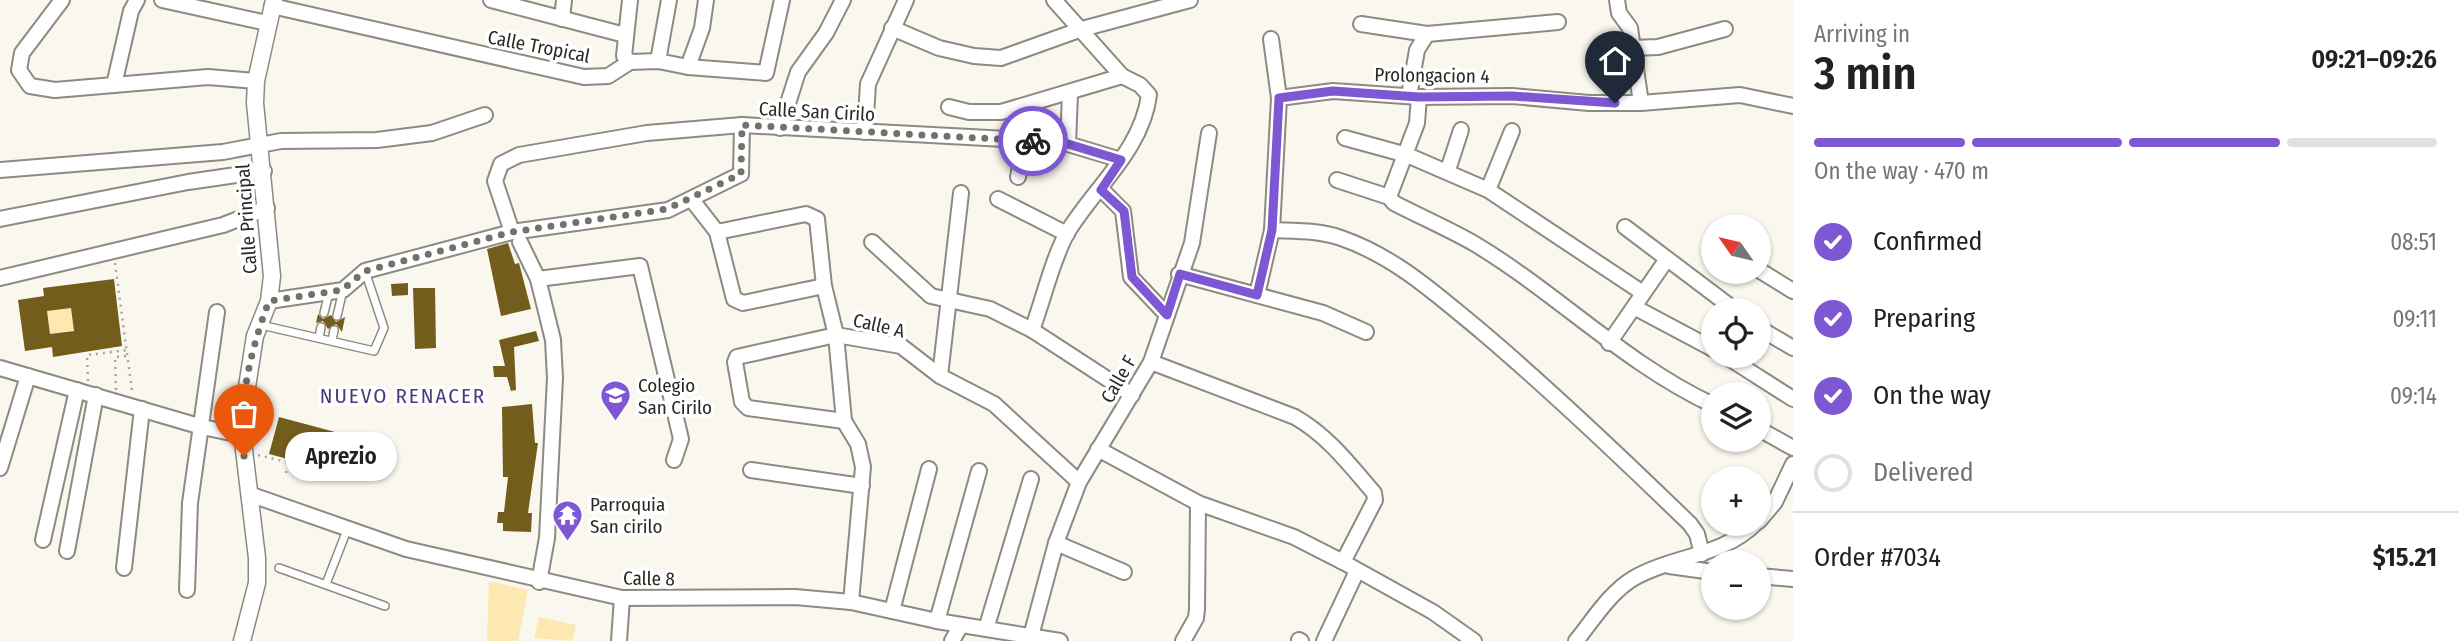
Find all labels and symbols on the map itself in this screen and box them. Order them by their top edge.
street label: Calle Tropical [486,25,592,68]
pin [1585,31,1645,103]
street label: Prolongacion 4 [1374,63,1490,88]
street label: Calle San Cirilo [758,97,876,126]
courier [998,106,1068,176]
street label: Calle Principal [231,163,262,275]
north arrow [1701,214,1771,284]
street label: Calle A [851,308,907,343]
street label: Calle F [1096,352,1141,407]
place label: Colegio San Cirilo [638,374,712,419]
school or university icon: Colegio San Cirilo [598,379,632,423]
district label: NUEVO RENACER [320,383,486,409]
pin [214,384,274,456]
callout: Aprezio [286,432,398,480]
place label: Parroquia San cirilo [590,493,665,538]
temple icon: Parroquia San cirilo [550,498,584,542]
street label: Calle 8 [623,567,675,590]

